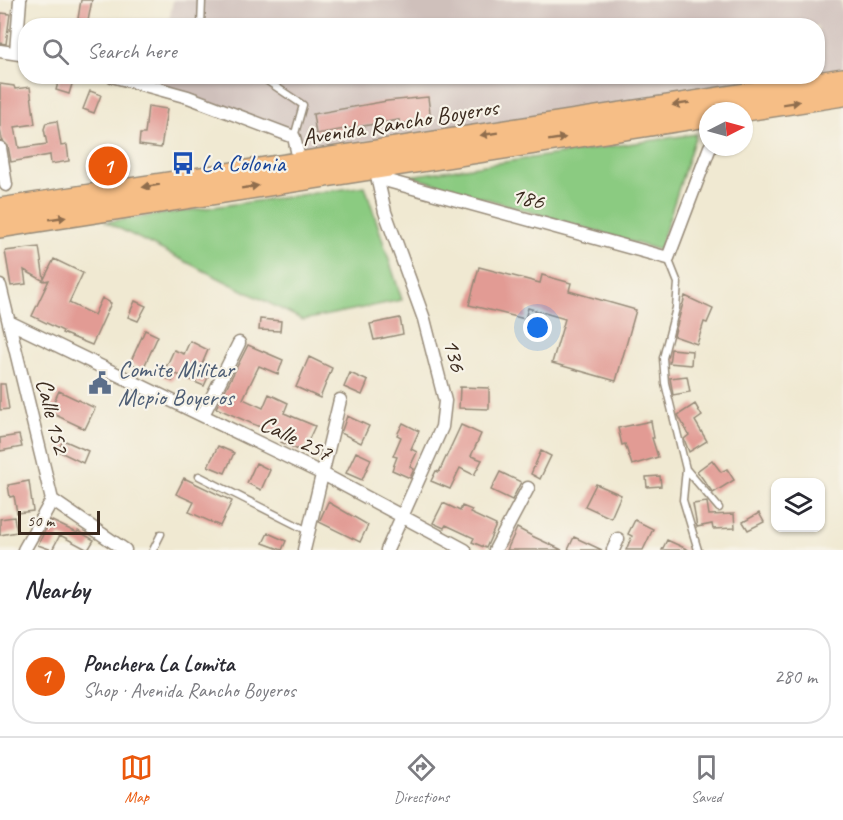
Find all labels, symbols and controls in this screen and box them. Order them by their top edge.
search box [18,18,825,84]
icon: search [39,35,72,68]
text: Search here [87,37,177,65]
street label: Avenida Rancho Boyeros [300,91,502,152]
one-way arrow [782,98,801,107]
one-way arrow [672,100,691,109]
north arrow [699,102,753,156]
one-way arrow [479,129,498,138]
one-way arrow [547,134,566,143]
pin: 1 [88,144,128,188]
place label: La Colonia [201,148,286,178]
bus stop icon: La Colonia [170,150,196,176]
street label: 186 [508,179,549,217]
one-way arrow [141,181,160,190]
one-way arrow [241,182,260,191]
one-way arrow [48,213,67,222]
your location [523,313,552,342]
street label: 136 [437,336,474,376]
place label: Comite Militar Mcpio Boyeros [118,354,237,412]
public building icon: Comite Militar Mcpio Boyeros [87,370,113,396]
street label: Calle 152 [29,376,77,459]
street label: Calle 257 [255,408,338,469]
map controls [771,478,825,532]
button: layers [771,478,825,532]
scale bar [18,508,100,536]
text: 50 m [27,511,54,531]
text: Nearby [24,573,89,606]
text: Ponchera La Lomita [83,650,234,678]
text: 1 [41,664,50,689]
text: 280 m [774,664,817,689]
text: Shop · Avenida Rancho Boyeros [83,678,295,703]
tab: Map [120,751,153,807]
tab: Directions [394,751,449,807]
tab: Saved [690,751,723,807]

